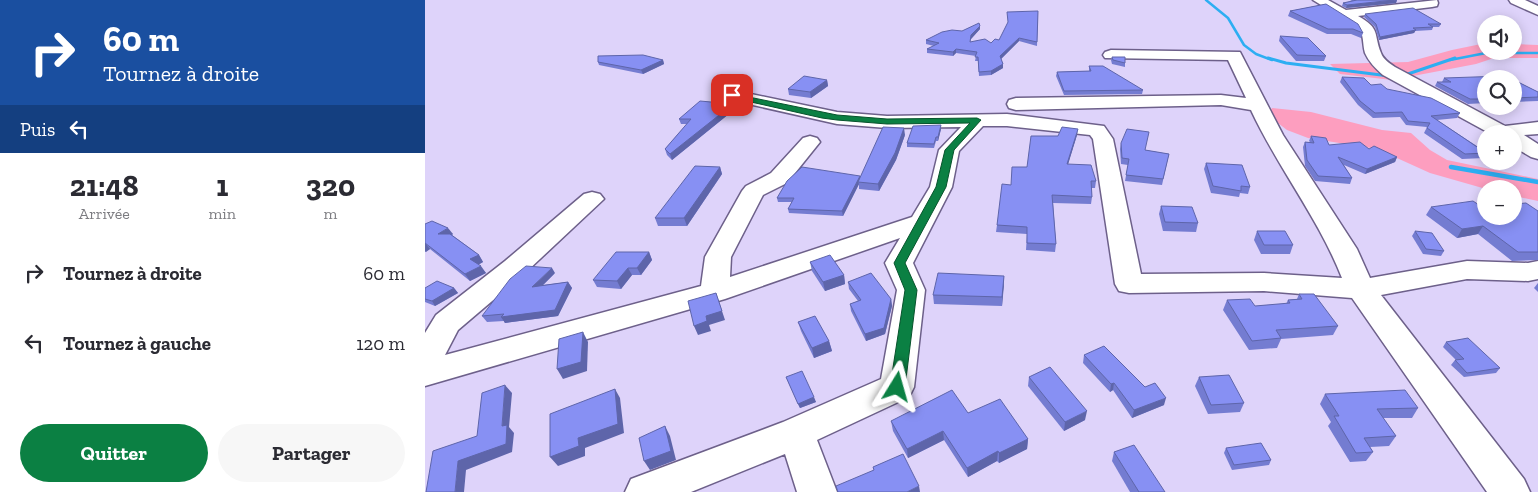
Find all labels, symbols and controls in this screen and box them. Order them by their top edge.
map controls [1477,15,1522,225]
button: sound [1477,15,1522,60]
text: 60 m [103,18,179,60]
icon: right [20,20,85,85]
text: Tournez à droite [103,60,259,87]
button: search [1477,70,1522,115]
pin [711,74,753,116]
icon: arrive [718,81,746,109]
icon: left [65,115,93,143]
text: Puis [20,118,55,141]
button: + [1477,125,1522,170]
text: 21:48 [70,168,139,204]
text: 1 [216,168,228,204]
text: 320 [306,168,355,204]
button: − [1477,180,1522,225]
text: Arrivée [79,204,130,223]
text: min [209,204,236,223]
text: m [324,204,337,223]
icon: right [20,259,48,287]
text: Tournez à droite [63,262,202,285]
text: 60 m [363,262,405,285]
icon: left [20,329,48,357]
text: Tournez à gauche [63,332,211,355]
text: 120 m [356,332,405,355]
position arrow [870,360,922,412]
button: Quitter [20,424,208,482]
button: Partager [218,424,405,482]

